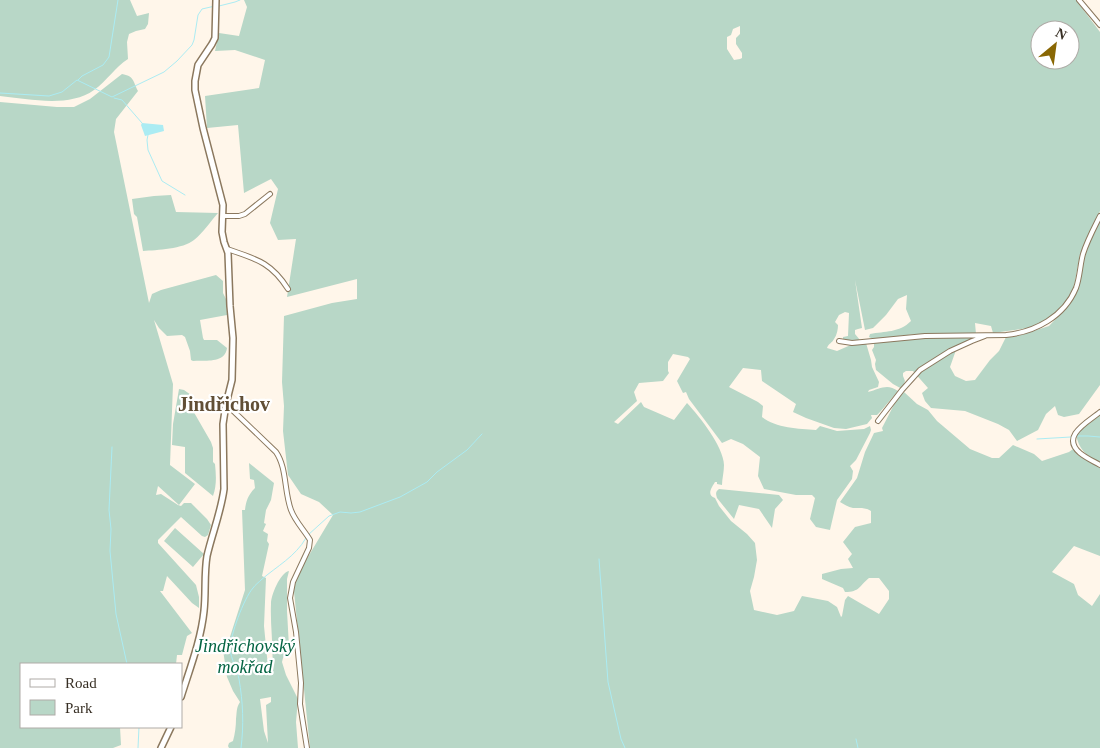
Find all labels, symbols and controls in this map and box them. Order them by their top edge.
north arrow [1030,20,1080,70]
text: N [1053,25,1069,43]
district label: Jindřichov [178,393,270,415]
park label: Jindřichovský mokřad [195,636,295,677]
legend [20,663,182,728]
text: Road [65,675,97,691]
text: Park [65,700,93,716]

